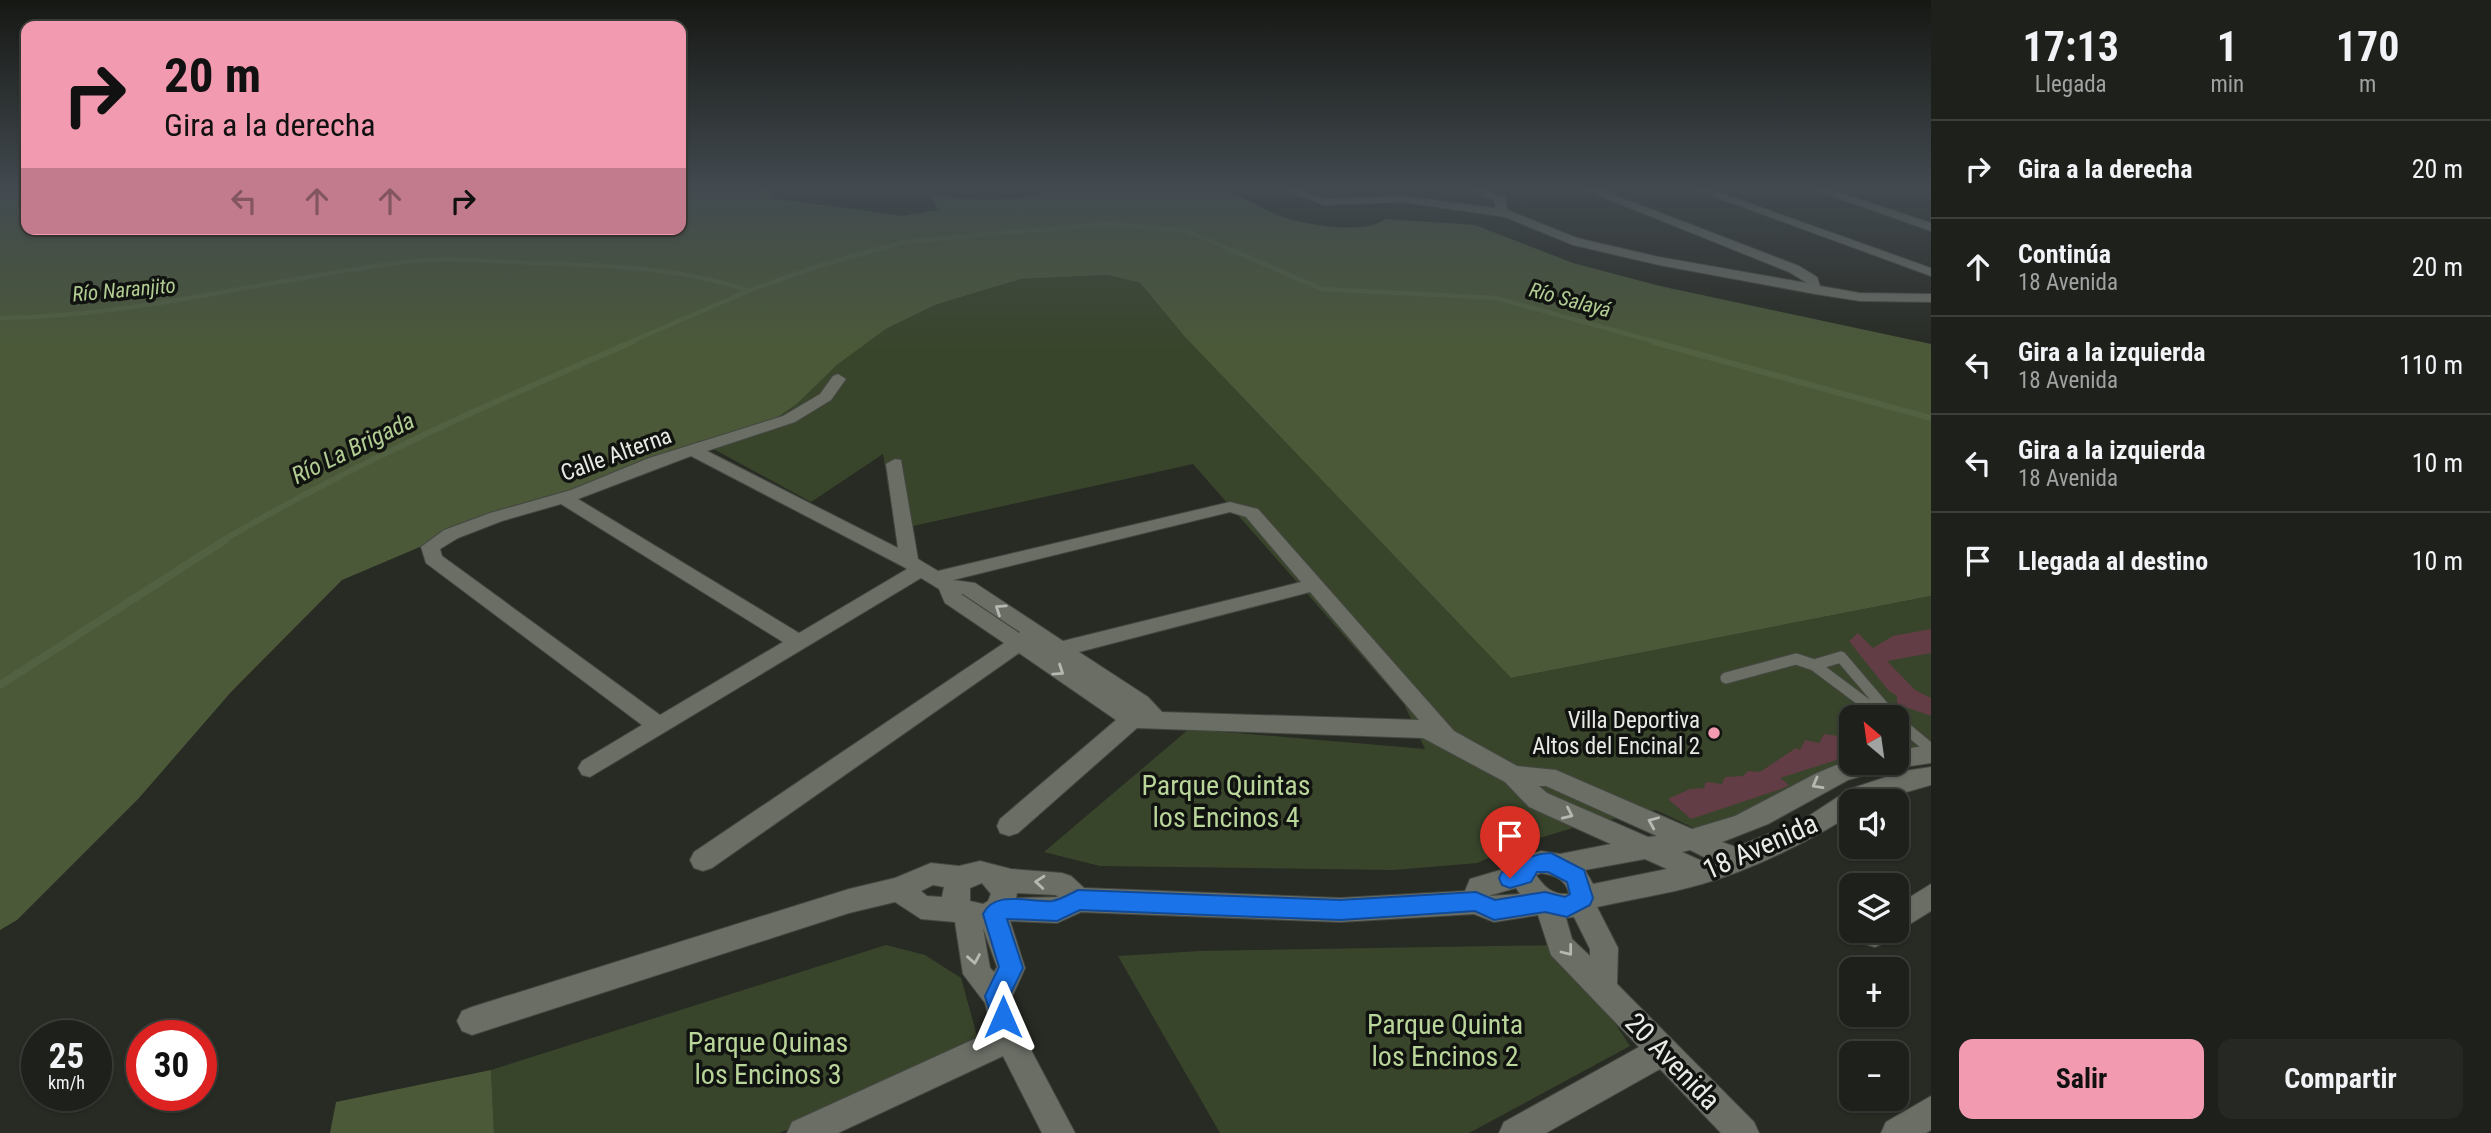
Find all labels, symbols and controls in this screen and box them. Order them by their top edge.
text: 17:13 [2023,22,2119,71]
text: 1 [2217,22,2238,71]
text: 170 [2336,22,2399,71]
text: 20 m [164,47,261,104]
icon: right [49,49,140,140]
text: Llegada [2035,71,2107,98]
text: min [2210,71,2244,98]
text: m [2359,71,2376,98]
text: Gira a la derecha [164,106,376,144]
icon: right [1959,150,1997,188]
text: Gira a la derecha [2018,154,2192,184]
text: 20 m [2412,154,2463,184]
icon: left [225,182,263,220]
icon: ahead [298,182,336,220]
icon: ahead [371,182,409,220]
icon: right [444,182,482,220]
text: Continúa [2018,239,2111,269]
icon: ahead [1959,248,1997,286]
text: 20 m [2412,252,2463,282]
text: 18 Avenida [2018,269,2118,296]
water label: Río Naranjito [71,274,177,306]
water label: Río Salayá [1527,278,1614,322]
text: Gira a la izquierda [2018,337,2206,367]
icon: left [1959,346,1997,384]
text: 110 m [2399,350,2463,380]
text: 18 Avenida [2018,367,2118,394]
water label: Río La Brigada [287,406,419,490]
street label: Calle Alterna [557,422,675,487]
text: Gira a la izquierda [2018,435,2206,465]
icon: left [1959,444,1997,482]
text: 10 m [2412,448,2463,478]
text: 18 Avenida [2018,465,2118,492]
icon: arrive [1959,542,1997,580]
text: Llegada al destino [2018,546,2208,576]
text: 10 m [2412,546,2463,576]
one-way arrow [994,604,1007,617]
one-way arrow [1051,663,1064,675]
north arrow [1839,705,1909,775]
map controls [1839,705,1909,1111]
place label: Villa Deportiva Altos del Encinal 2 [1532,707,1700,760]
marker: Villa Deportiva Altos del Encinal 2 [1706,725,1722,741]
park label: Parque Quintas los Encinos 4 [1142,769,1310,834]
one-way arrow [1812,776,1825,790]
button: sound [1839,789,1909,859]
pin [1480,806,1540,878]
one-way arrow [1561,806,1573,820]
street label: 18 Avenida [1698,807,1823,886]
one-way arrow [1648,816,1661,830]
icon: arrive [1491,817,1529,855]
button: layers [1839,873,1909,943]
one-way arrow [1034,874,1046,889]
one-way arrow [1559,943,1572,956]
one-way arrow [966,953,981,965]
button: + [1839,957,1909,1027]
position arrow [966,980,1040,1054]
street label: 20 Avenida [1618,1006,1727,1117]
park label: Parque Quinta los Encinos 2 [1367,1008,1523,1073]
speed limit sign: 30 [126,1020,217,1111]
park label: Parque Quinas los Encinos 3 [688,1026,848,1091]
text: 25 [49,1036,84,1077]
button: Salir [1959,1039,2204,1119]
button: Compartir [2218,1039,2463,1119]
button: − [1839,1041,1909,1111]
text: km/h [48,1072,85,1093]

